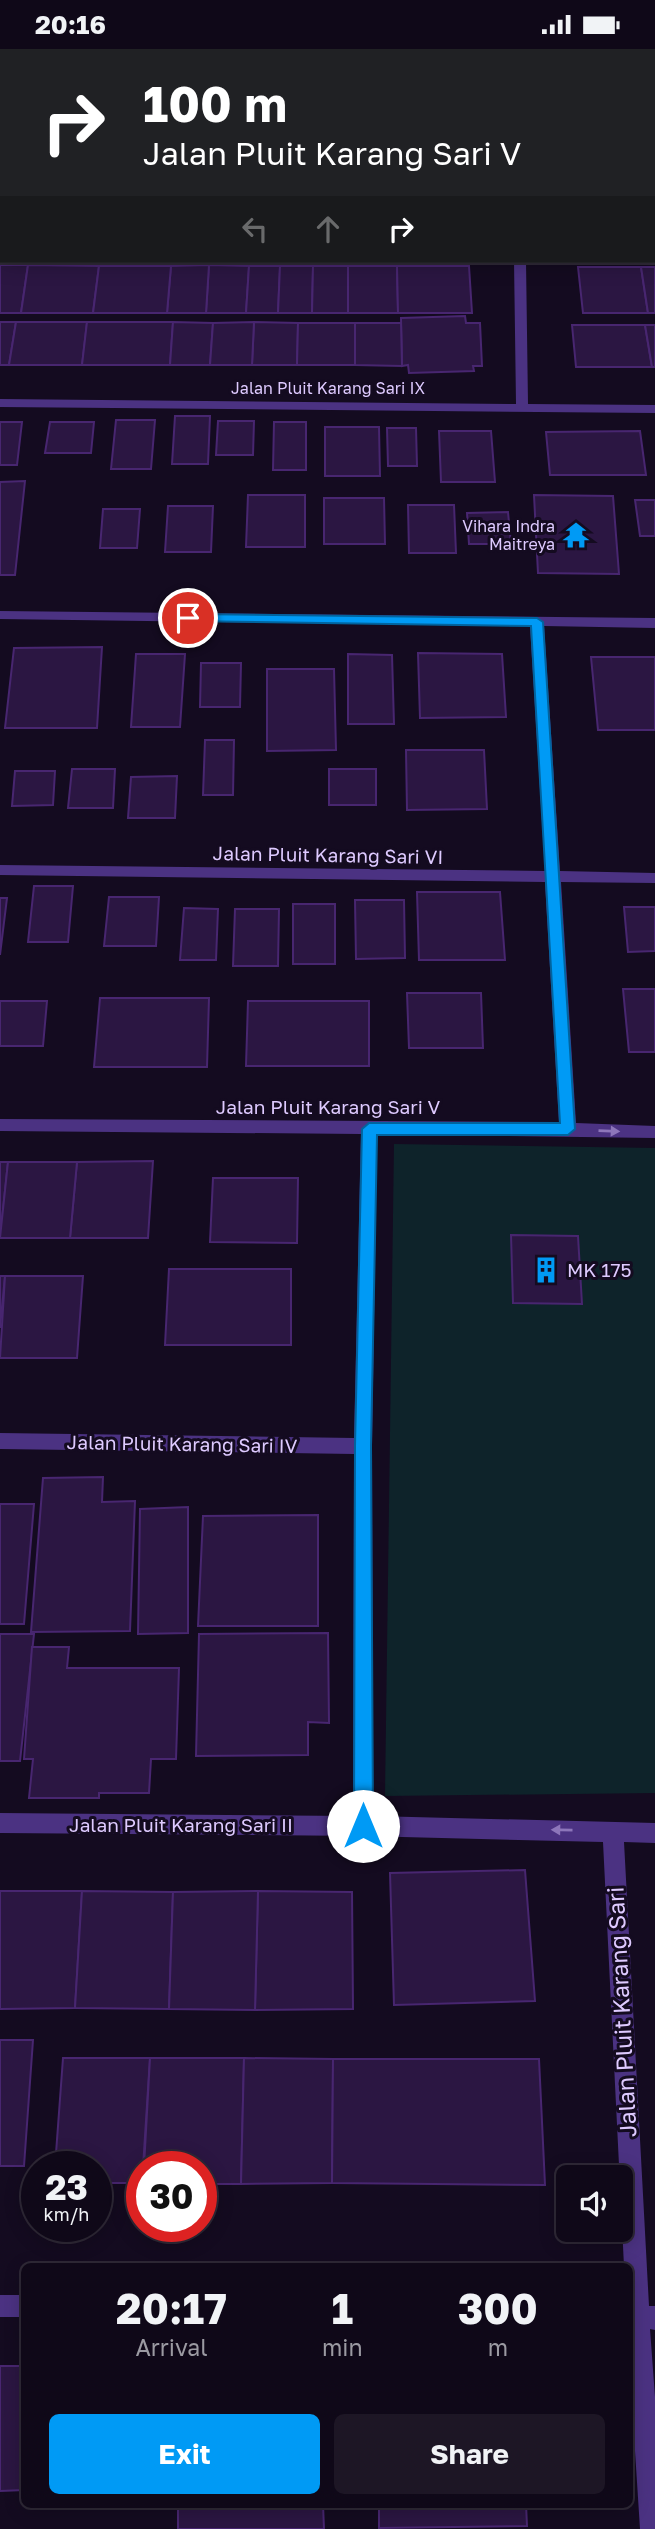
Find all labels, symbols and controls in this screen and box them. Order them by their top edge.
text: 20:16 [35,9,106,40]
text: 100 m [143,74,287,133]
icon: right [28,77,119,168]
text: Jalan Pluit Karang Sari V [143,134,521,172]
icon: left [236,210,274,248]
icon: ahead [309,210,347,248]
icon: right [382,210,420,248]
street label: Jalan Pluit Karang Sari IX [231,378,425,398]
place label: Vihara Indra Maitreya [462,516,555,554]
temple icon: Vihara Indra Maitreya [561,520,591,550]
pin [158,588,218,648]
icon: arrive [169,599,207,637]
street label: Jalan Pluit Karang Sari VI [213,841,443,868]
street label: Jalan Pluit Karang Sari V [216,1095,441,1118]
one-way arrow [598,1125,620,1136]
building icon: MK 175 [531,1255,561,1285]
place label: MK 175 [567,1258,632,1281]
street label: Jalan Pluit Karang Sari IV [67,1430,298,1457]
position arrow [326,1789,400,1863]
street label: Jalan Pluit Karang Sari II [69,1813,293,1836]
one-way arrow [551,1824,573,1836]
street label: Jalan Pluit Karang Sari [600,1886,642,2138]
speed limit sign: 30 [126,2151,217,2242]
map controls [556,2165,633,2242]
button: sound [556,2165,633,2242]
text: 23 [45,2166,88,2208]
text: km/h [44,2203,89,2225]
text: 20:17 [116,2283,227,2333]
text: 1 [332,2283,353,2333]
text: 300 [458,2283,538,2333]
text: Arrival [135,2333,208,2361]
text: min [322,2333,363,2361]
text: m [488,2333,508,2361]
button: Exit [49,2414,320,2494]
button: Share [334,2414,605,2494]

